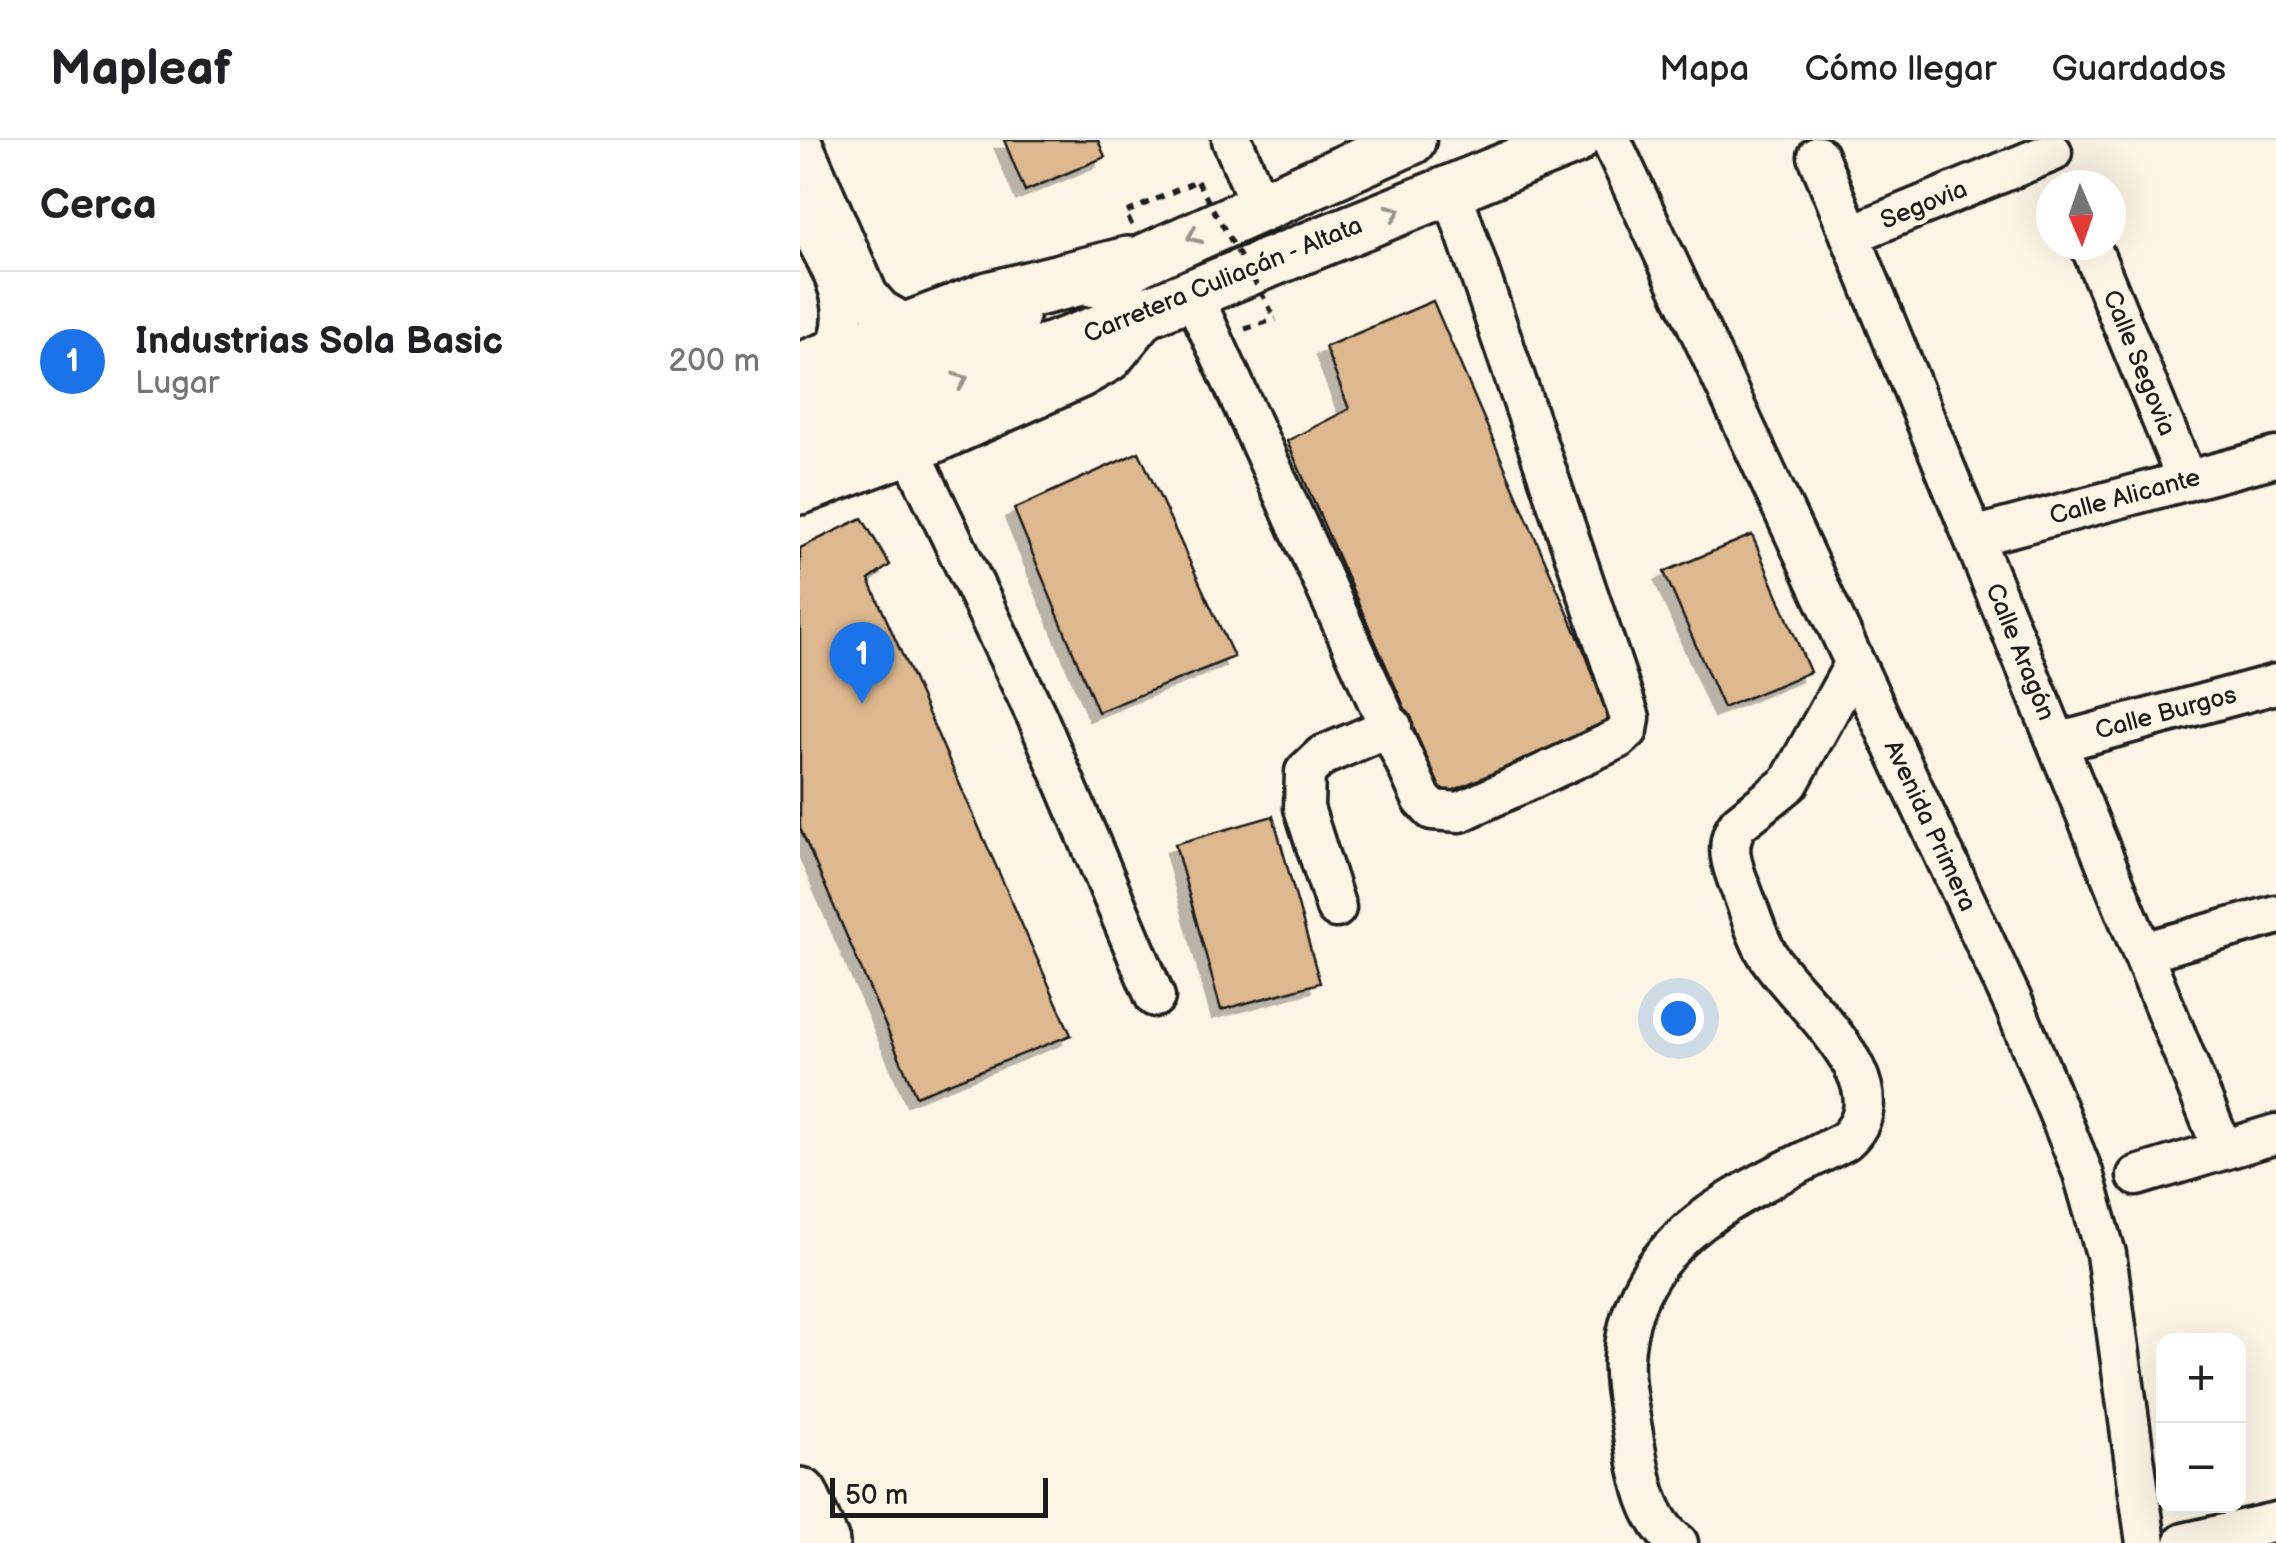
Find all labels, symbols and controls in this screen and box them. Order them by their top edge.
text: Mapleaf [50,41,232,98]
text: Mapa [1659,48,1749,91]
text: Cómo llegar [1804,48,1996,91]
text: Guardados [2051,48,2226,91]
north arrow [2036,170,2126,260]
street label: Segovia [1876,174,1972,236]
text: Cerca [40,180,157,231]
one-way arrow [1385,203,1402,223]
street label: Carretera Culiacán - Altata [1079,210,1367,350]
one-way arrow [1186,224,1204,244]
street label: Calle Segovia [2096,286,2182,440]
text: Industrias Sola Basic [135,319,503,364]
text: 1 [66,342,79,381]
text: 200 m [668,342,760,381]
text: Lugar [135,364,219,403]
one-way arrow [951,372,969,392]
street label: Calle Alicante [2046,462,2204,532]
street label: Calle Aragón [1978,579,2062,725]
pin: 1 [830,622,894,704]
street label: Calle Burgos [2092,679,2240,747]
street label: Avenida Primera [1877,736,1983,916]
your location [1653,993,1704,1044]
map controls [2156,1333,2246,1513]
button: + [2156,1333,2246,1423]
button: − [2156,1423,2246,1513]
scale bar [830,1473,1048,1518]
text: 50 m [845,1479,908,1512]

